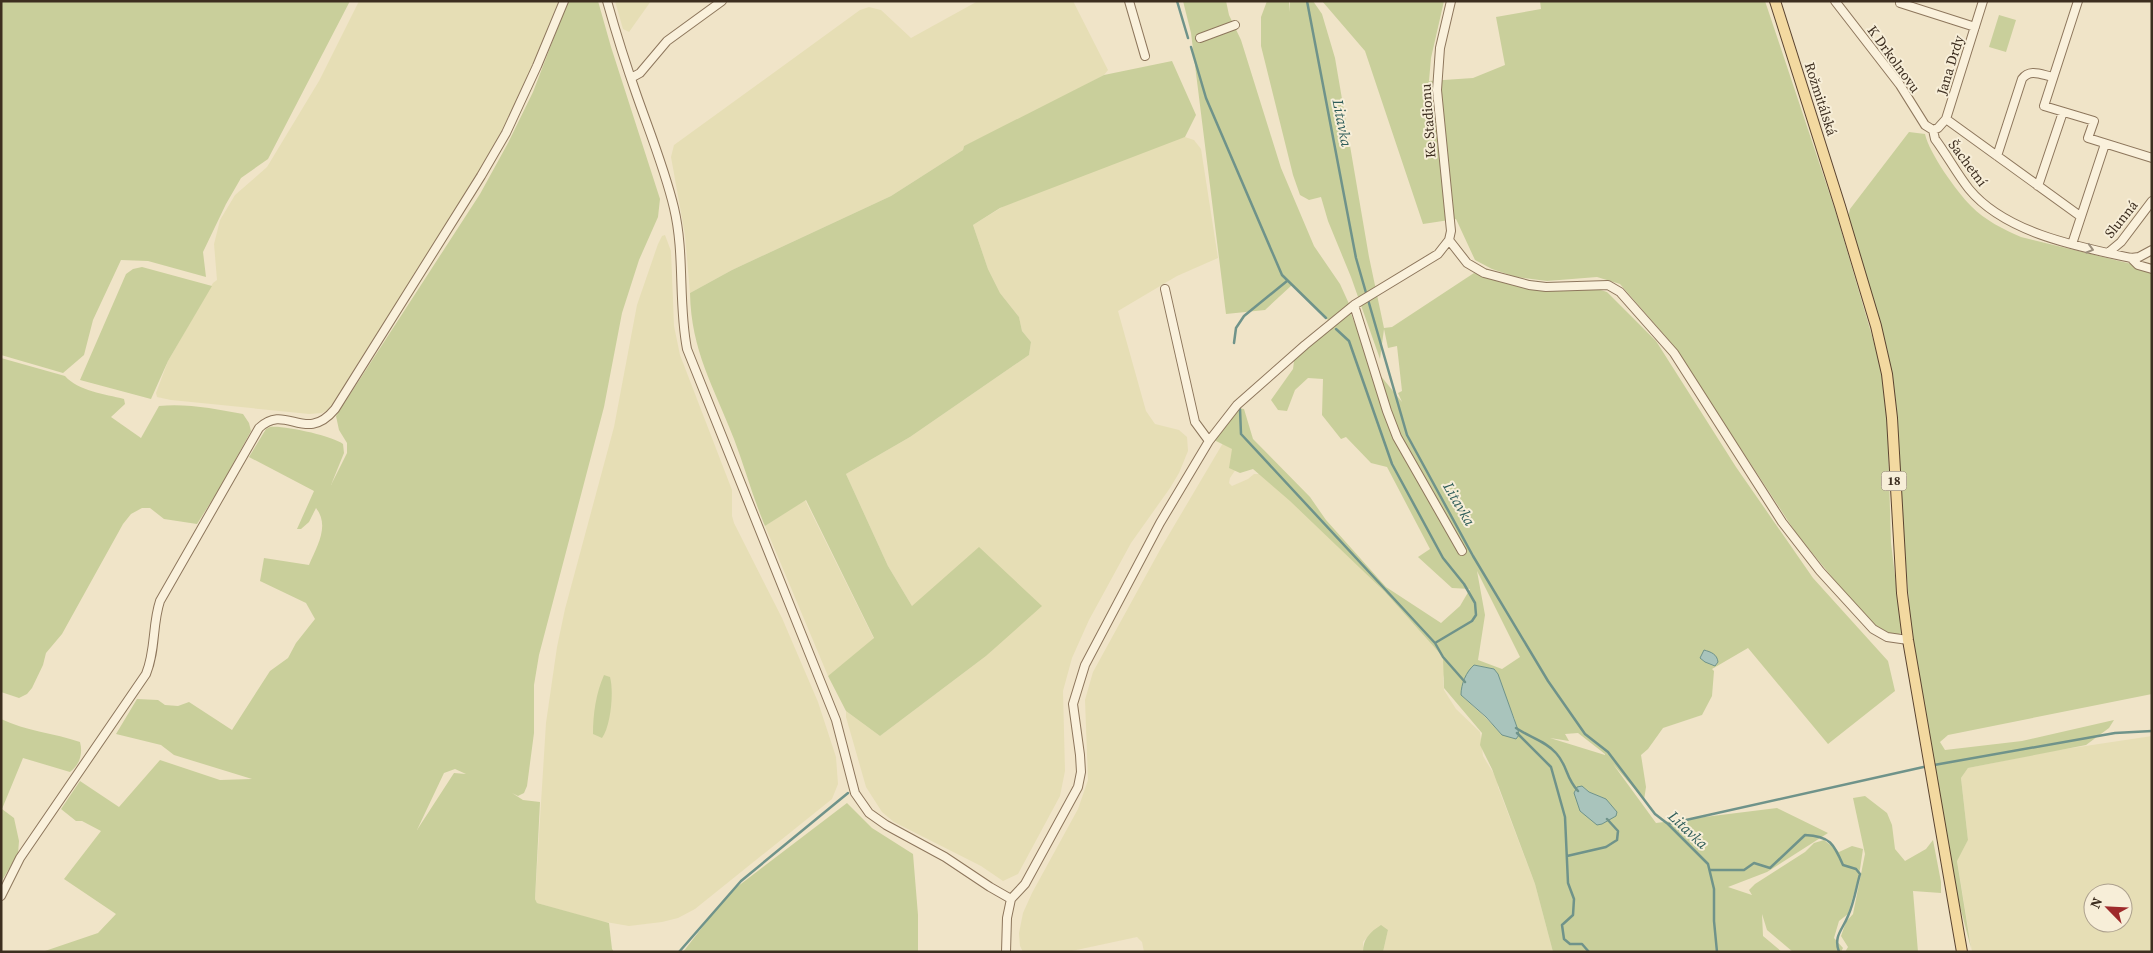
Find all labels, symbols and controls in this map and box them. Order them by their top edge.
street label: K Drkolnovu [1863,21,1925,97]
street label: Jana Drdy [1931,32,1969,98]
street label: Rožmitálská [1800,60,1843,139]
street label: Ke Stadionu [1415,83,1441,159]
water label: Litavka [1327,97,1357,148]
street label: Šachetní [1944,136,1992,190]
street label: Slunná [2100,195,2143,242]
one-way arrow [2086,243,2094,254]
road number: 18 [1882,472,1906,491]
water label: Litavka [1438,477,1481,530]
water label: Litavka [1663,805,1713,854]
north arrow [2083,883,2133,933]
text: N [2085,894,2107,911]

